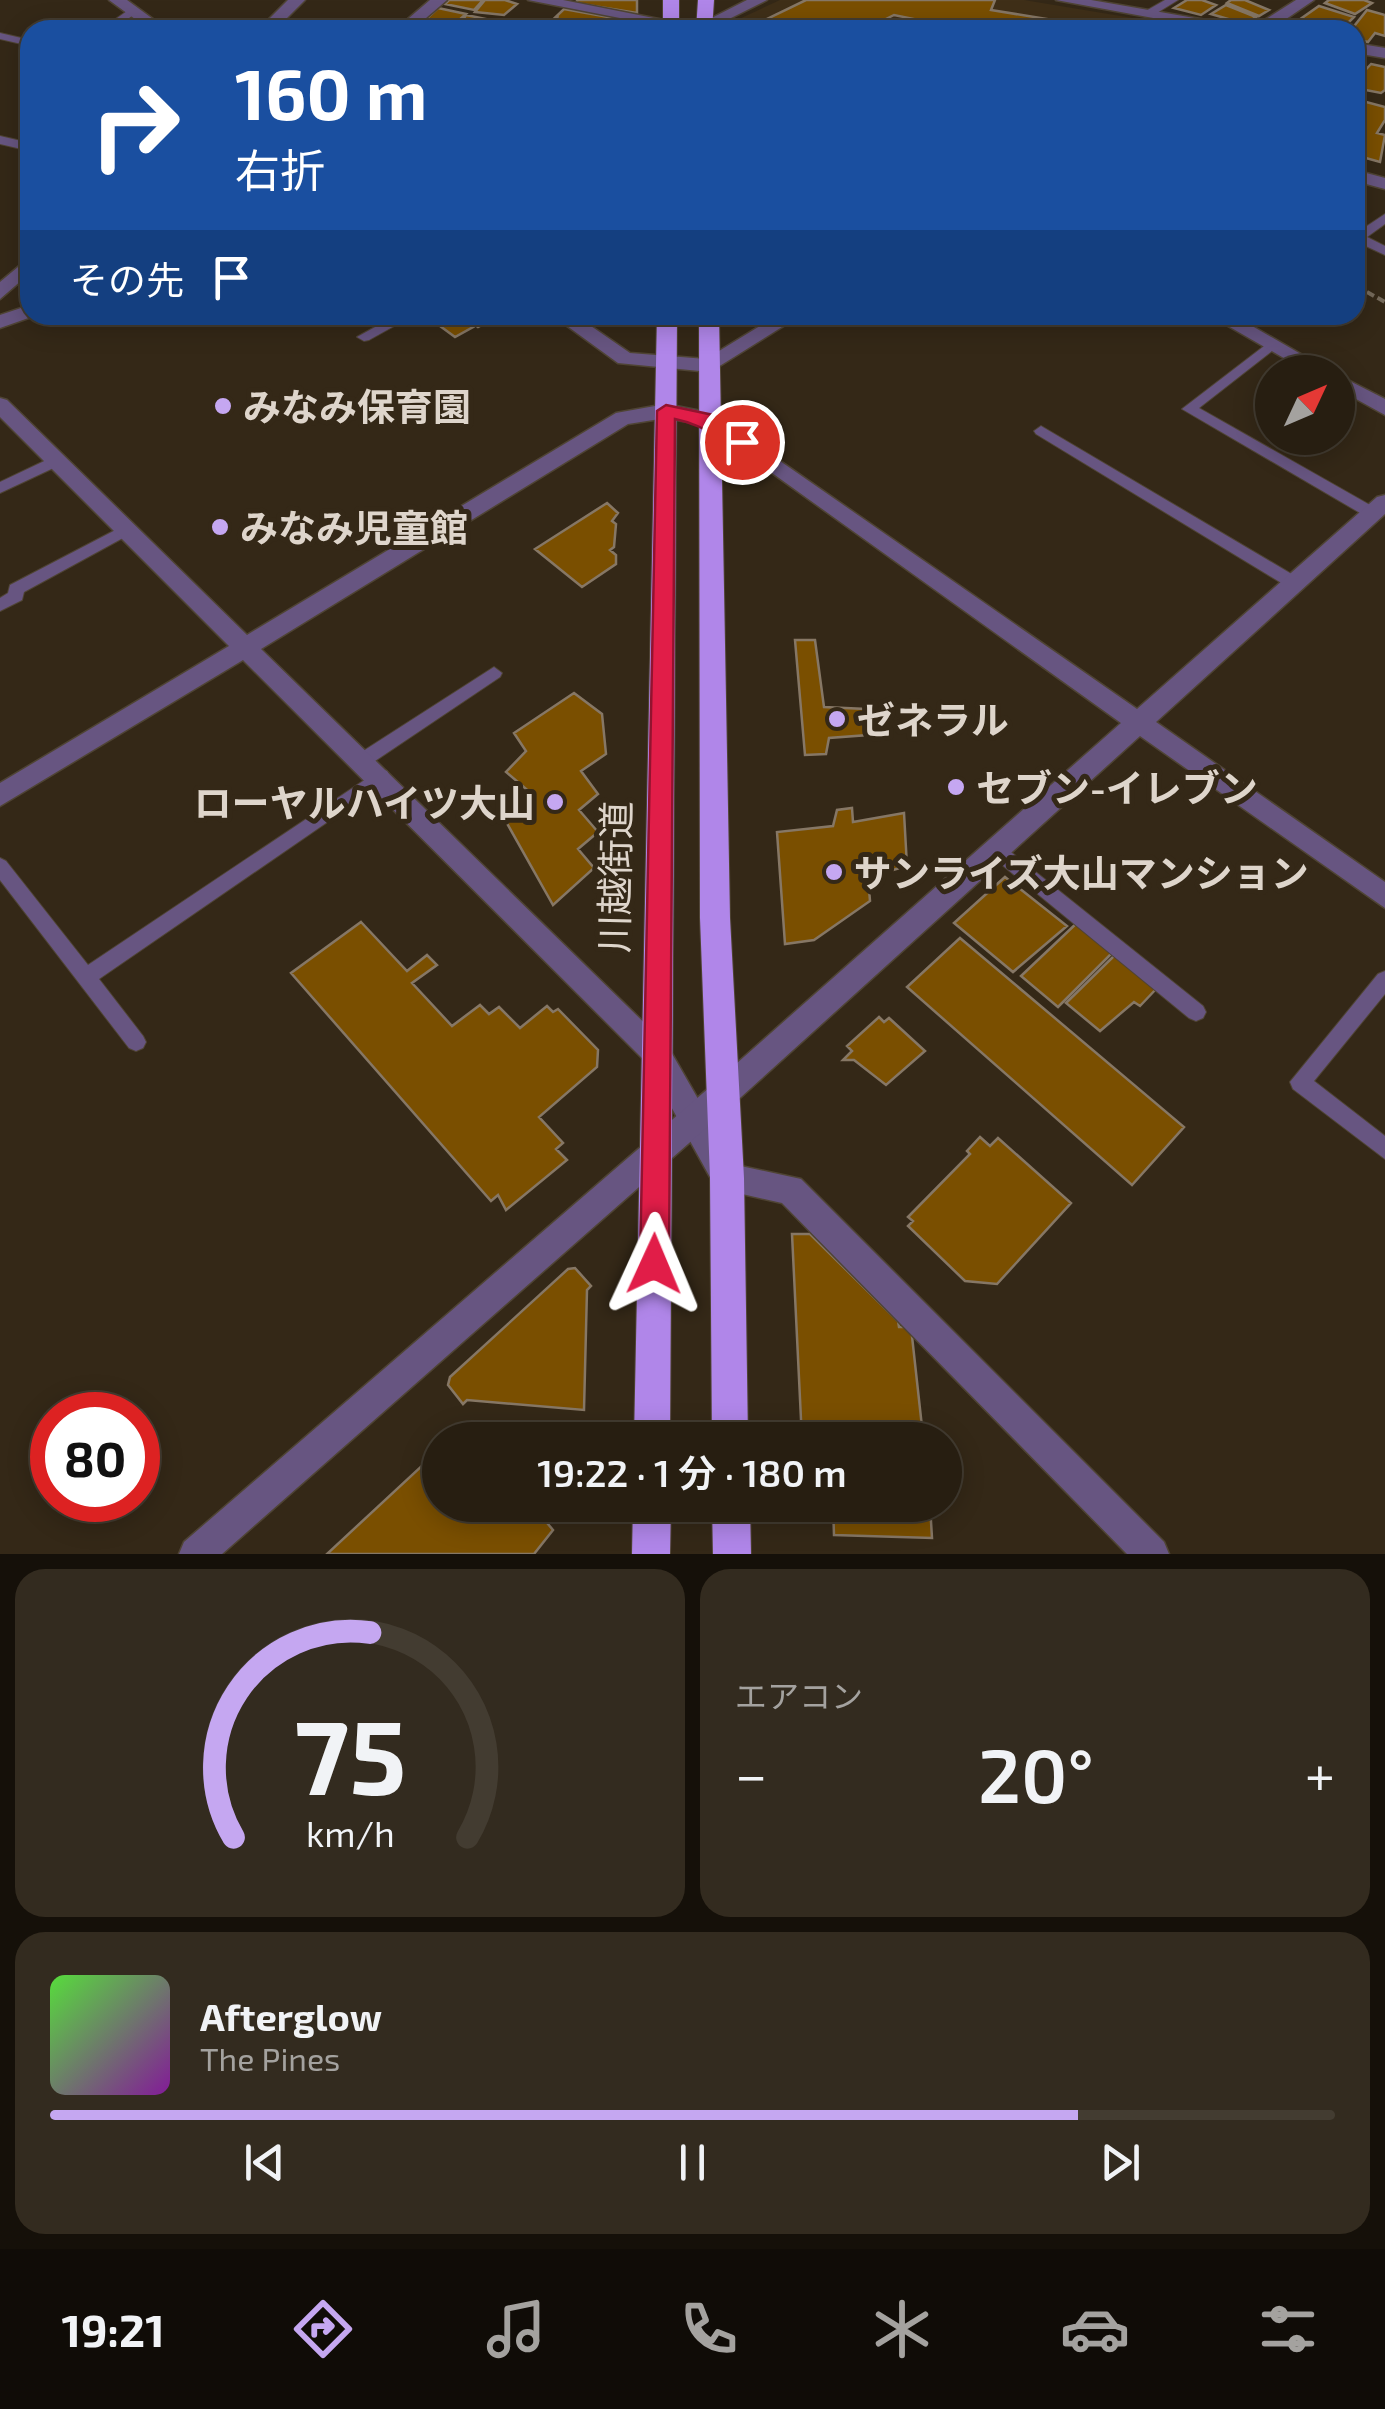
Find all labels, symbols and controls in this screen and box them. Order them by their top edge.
text: 160 m [235,50,428,134]
icon: right [70,60,200,190]
text: 右折 [235,142,325,196]
icon: arrive [204,250,259,305]
text: その先 [70,256,184,302]
north arrow [1255,355,1355,455]
map controls [1255,355,1355,455]
place label: みなみ保育園 [243,383,471,429]
marker: みなみ保育園 [212,395,234,417]
pin [700,400,785,485]
icon: arrive [715,415,770,470]
place label: みなみ児童館 [240,504,468,550]
marker: みなみ児童館 [209,516,231,538]
place label: ゼネラル [857,696,1009,742]
marker: ゼネラル [826,708,848,730]
place label: セブン-イレブン [976,764,1258,810]
marker: セブン-イレブン [945,776,967,798]
place label: ローヤルハイツ大山 [194,779,535,825]
marker: ローヤルハイツ大山 [544,791,566,813]
street label: 川越街道 [590,801,638,953]
place label: サンライズ大山マンション [854,849,1309,895]
marker: サンライズ大山マンション [823,861,845,883]
position arrow [602,1212,706,1316]
speed limit sign: 80 [30,1392,160,1522]
text: 19:22 · 1 分 · 180 m [537,1449,847,1495]
text: エアコン [735,1676,863,1714]
text: 75 [294,1691,406,1816]
text: 20° [978,1728,1094,1818]
text: − [735,1740,767,1806]
text: + [1305,1740,1335,1806]
text: km/h [306,1811,394,1854]
text: Afterglow [200,1993,382,2039]
text: The Pines [200,2039,340,2077]
icon: previous [237,2135,292,2190]
icon: pause [665,2135,720,2190]
icon: next [1093,2135,1148,2190]
icon: directions [288,2294,358,2364]
icon: music [481,2294,551,2364]
icon: phone [674,2294,744,2364]
icon: climate [867,2294,937,2364]
icon: car [1060,2294,1130,2364]
icon: filters [1253,2294,1323,2364]
text: 19:21 [62,2302,165,2356]

